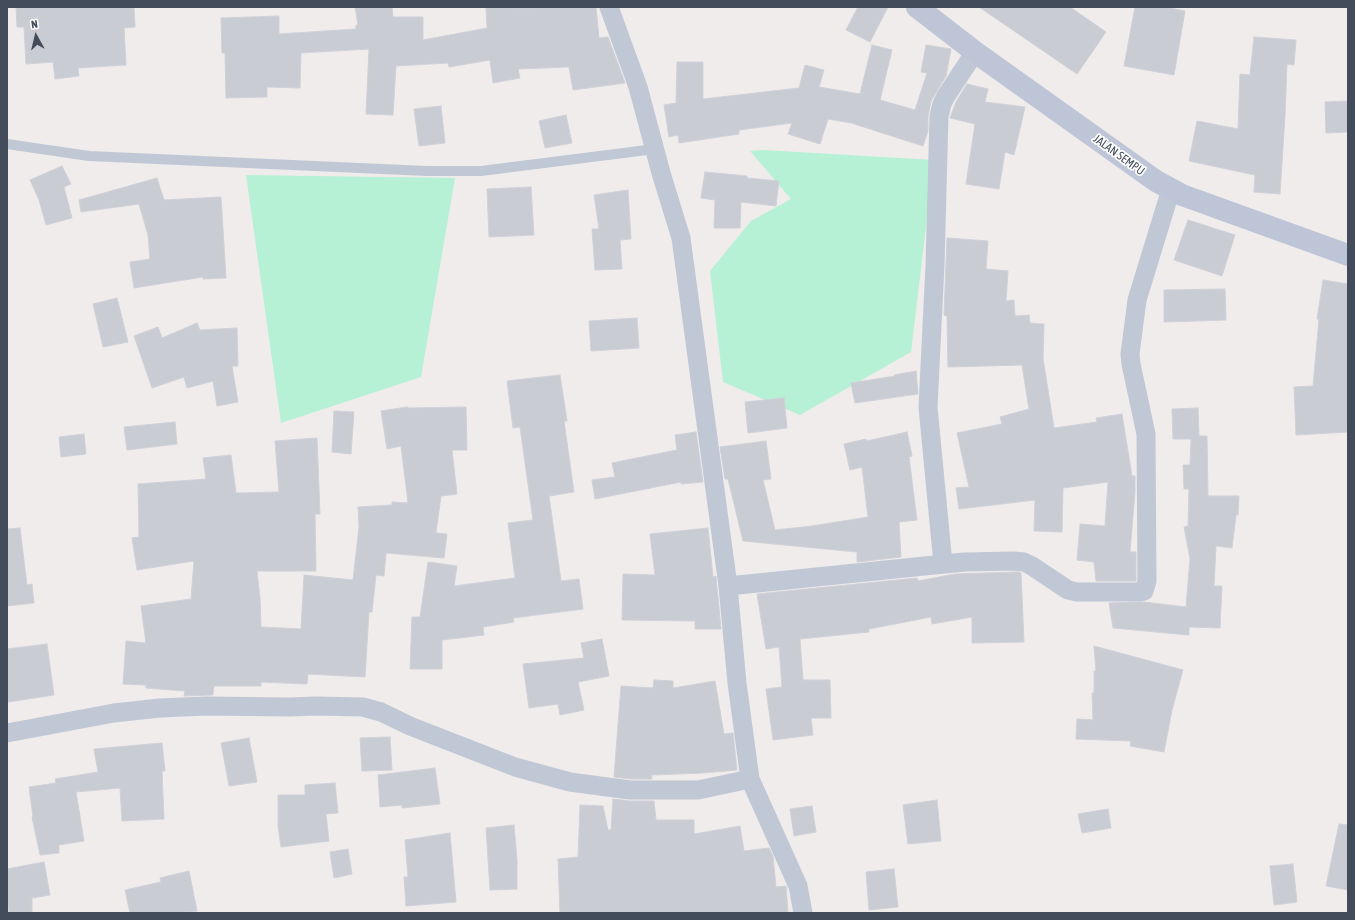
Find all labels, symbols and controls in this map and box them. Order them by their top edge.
north arrow [16,16,56,56]
text: N [30,18,38,31]
street label: JALAN SEMPU [1090,132,1148,178]

